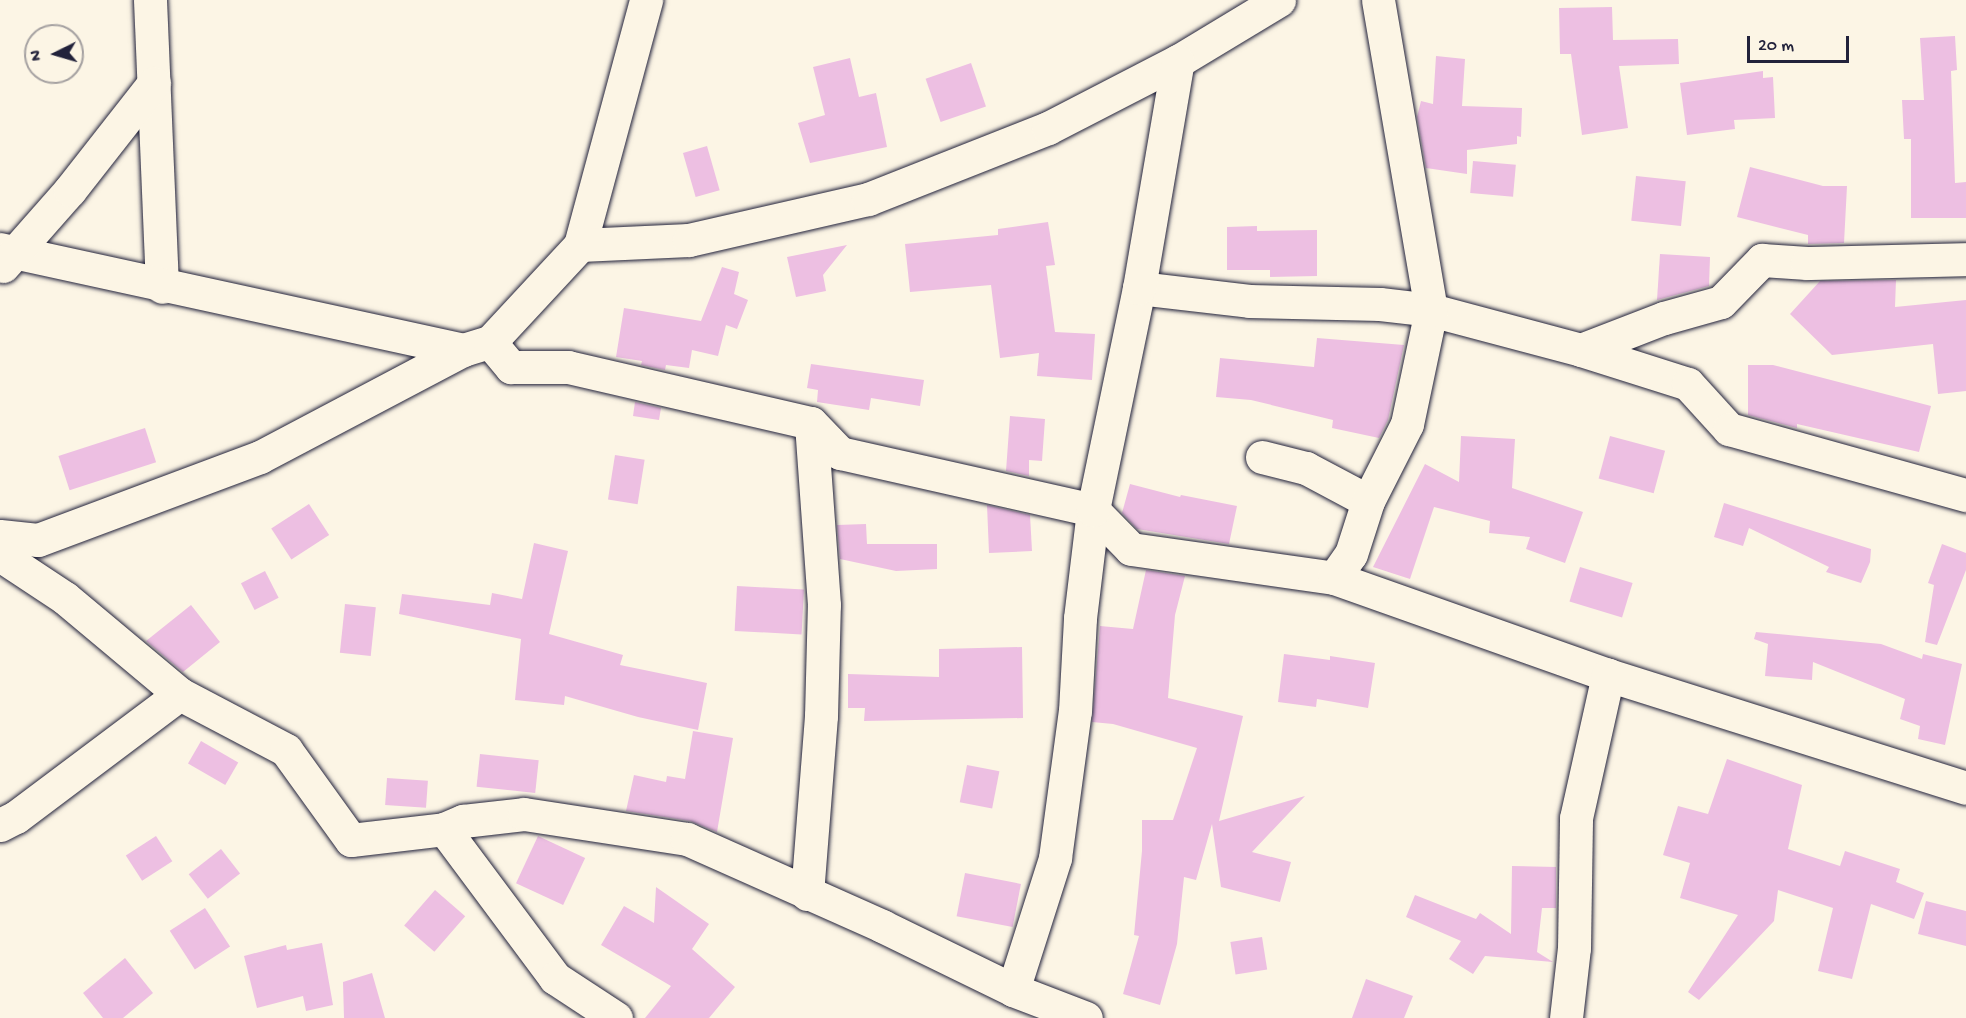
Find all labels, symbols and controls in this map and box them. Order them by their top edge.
north arrow [24,24,84,84]
scale bar [1750,24,1852,62]
text: 20 m [1758,36,1794,57]
text: N [28,49,47,61]

